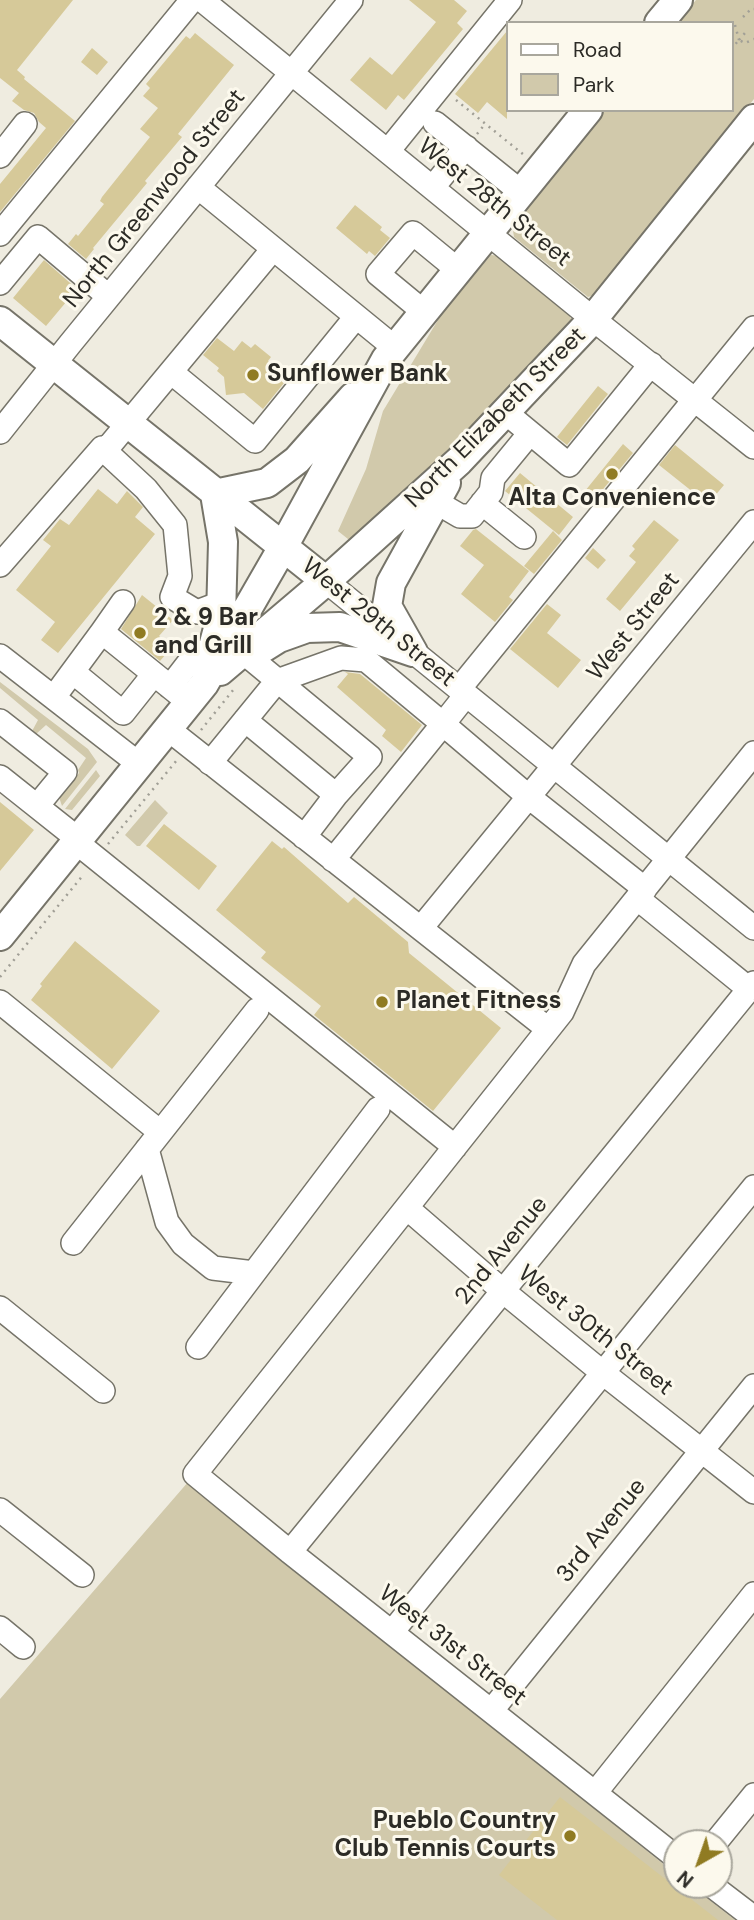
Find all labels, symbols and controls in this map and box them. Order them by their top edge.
legend [505,21,733,112]
text: Road [573,36,622,64]
text: Park [573,71,614,99]
street label: North Greenwood Street [58,84,252,314]
street label: West 28th Street [412,132,576,274]
street label: North Elizabeth Street [400,322,592,514]
place label: Sunflower Bank [267,361,448,389]
marker: Sunflower Bank [245,367,261,383]
marker: Alta Convenience [604,466,620,482]
place label: Alta Convenience [508,485,716,513]
street label: West 29th Street [295,552,461,694]
street label: West Street [582,567,686,687]
place label: 2 & 9 Bar and Grill [154,605,258,661]
marker: 2 & 9 Bar and Grill [132,625,148,641]
place label: Planet Fitness [396,988,561,1016]
marker: Planet Fitness [374,994,390,1010]
street label: 2nd Avenue [450,1191,554,1311]
street label: West 30th Street [512,1260,678,1402]
street label: 3rd Avenue [551,1473,653,1589]
street label: West 31st Street [372,1579,532,1713]
place label: Pueblo Country Club Tennis Courts [334,1808,556,1864]
marker: Pueblo Country Club Tennis Courts [562,1828,578,1844]
north arrow [663,1829,733,1899]
text: N [672,1865,699,1893]

